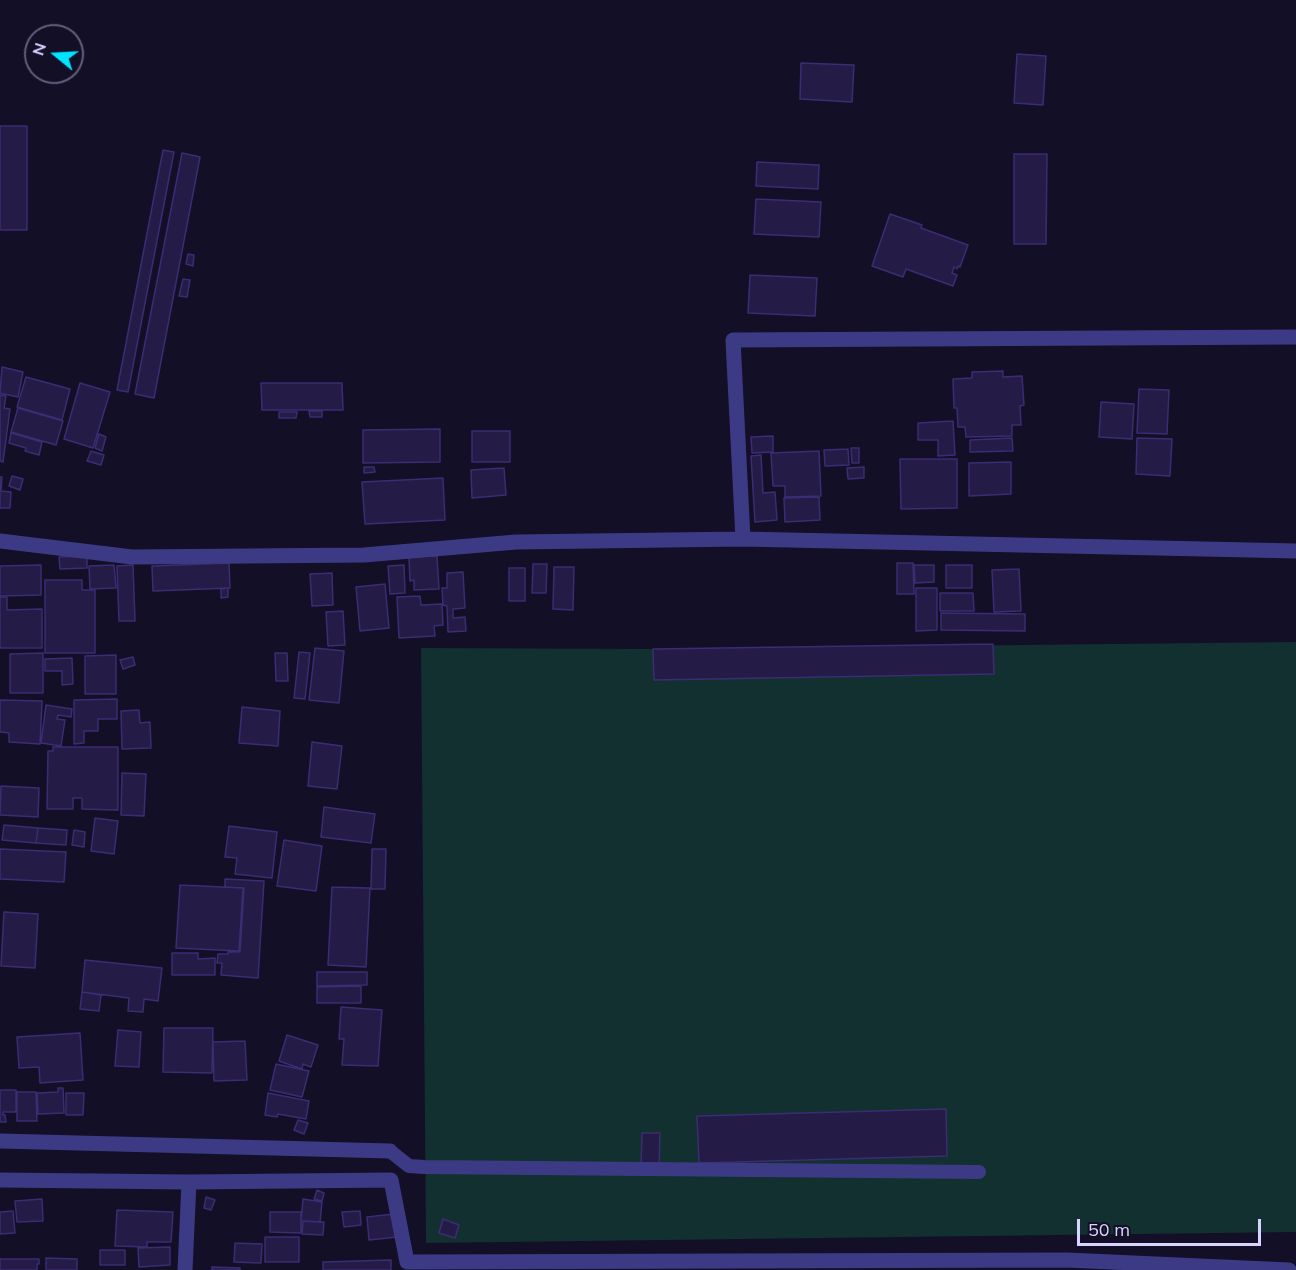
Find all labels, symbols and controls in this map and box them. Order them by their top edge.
north arrow [24,24,84,84]
text: N [27,40,50,58]
scale bar [1080,1207,1264,1245]
text: 50 m [1088,1218,1130,1241]

